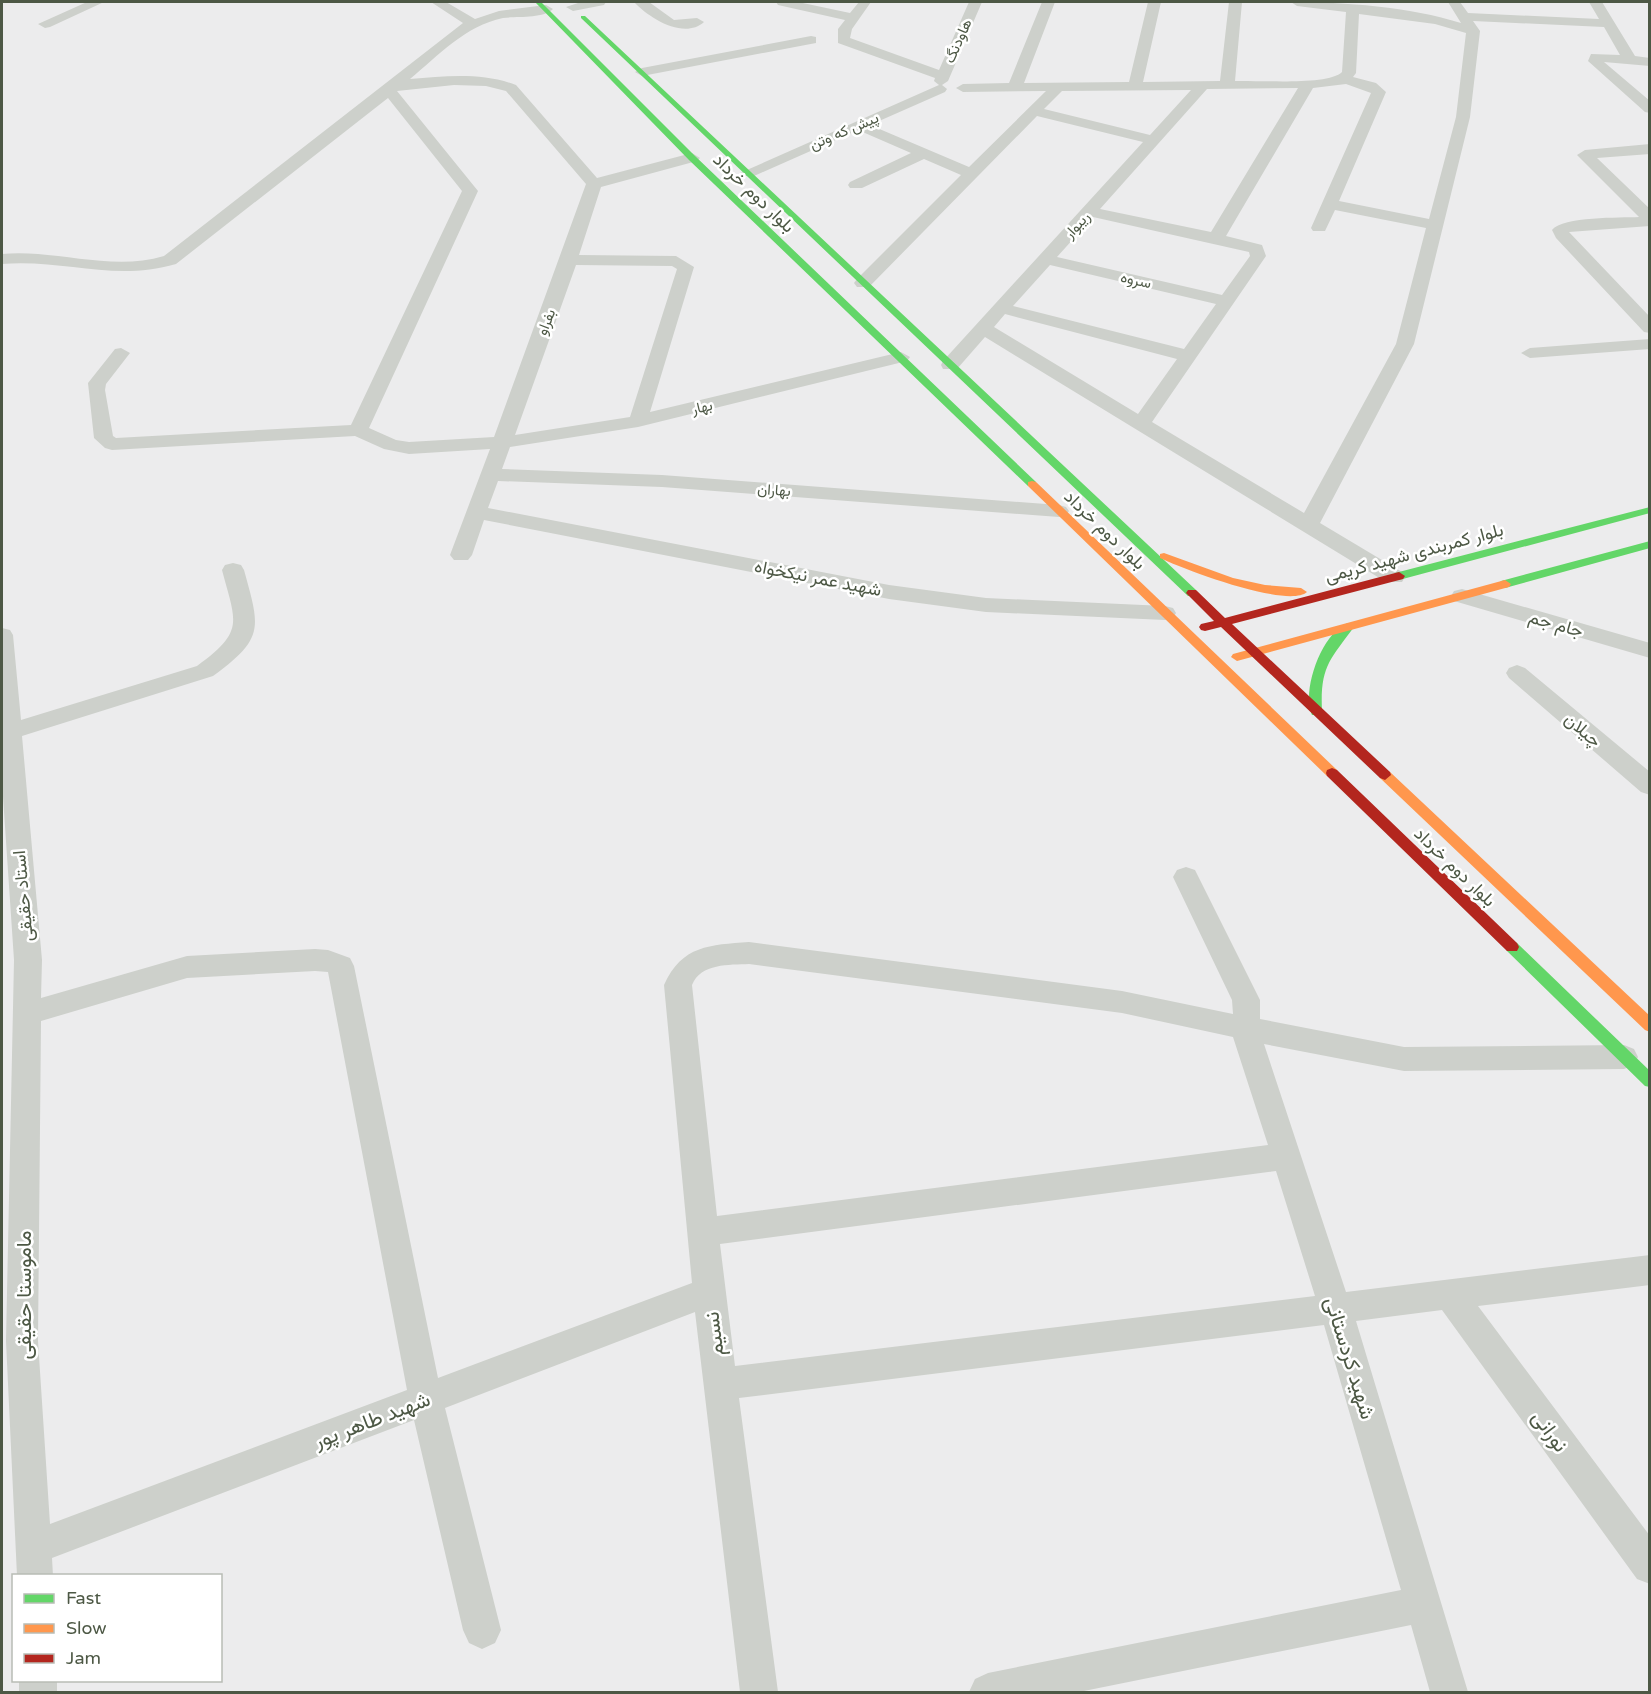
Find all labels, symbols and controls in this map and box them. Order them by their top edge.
street label: هاودنگ [940,16,976,66]
street label: پیش که وتن [807,108,882,155]
street label: بلوار دوم خرداد [708,149,799,238]
street label: ریبوار [1060,208,1094,243]
street label: سروه [1119,268,1153,292]
street label: بفراو [533,306,559,338]
street label: بهار [689,396,714,418]
street label: بهاران [757,480,791,500]
street label: بلوار دوم خرداد [1059,486,1150,575]
street label: بلوار کمربندی شهید کریمی [1322,519,1506,587]
street label: شهید عمر نیکخواه [753,555,883,601]
street label: جام جم [1526,606,1586,643]
street label: چیلان [1559,708,1606,753]
street label: بلوار دوم خرداد [1409,823,1500,912]
street label: استاد حقیقی [8,849,38,943]
street label: ماموستا حقیقی [12,1231,37,1360]
street label: شهید کردستانی [1319,1294,1380,1422]
street label: نسیم [699,1310,731,1358]
street label: شهید طاهر پور [309,1387,434,1455]
street label: نورانی [1526,1406,1573,1457]
legend [12,1574,222,1682]
text: Fast [66,1587,101,1609]
text: Slow [66,1617,107,1639]
text: Jam [66,1647,101,1669]

